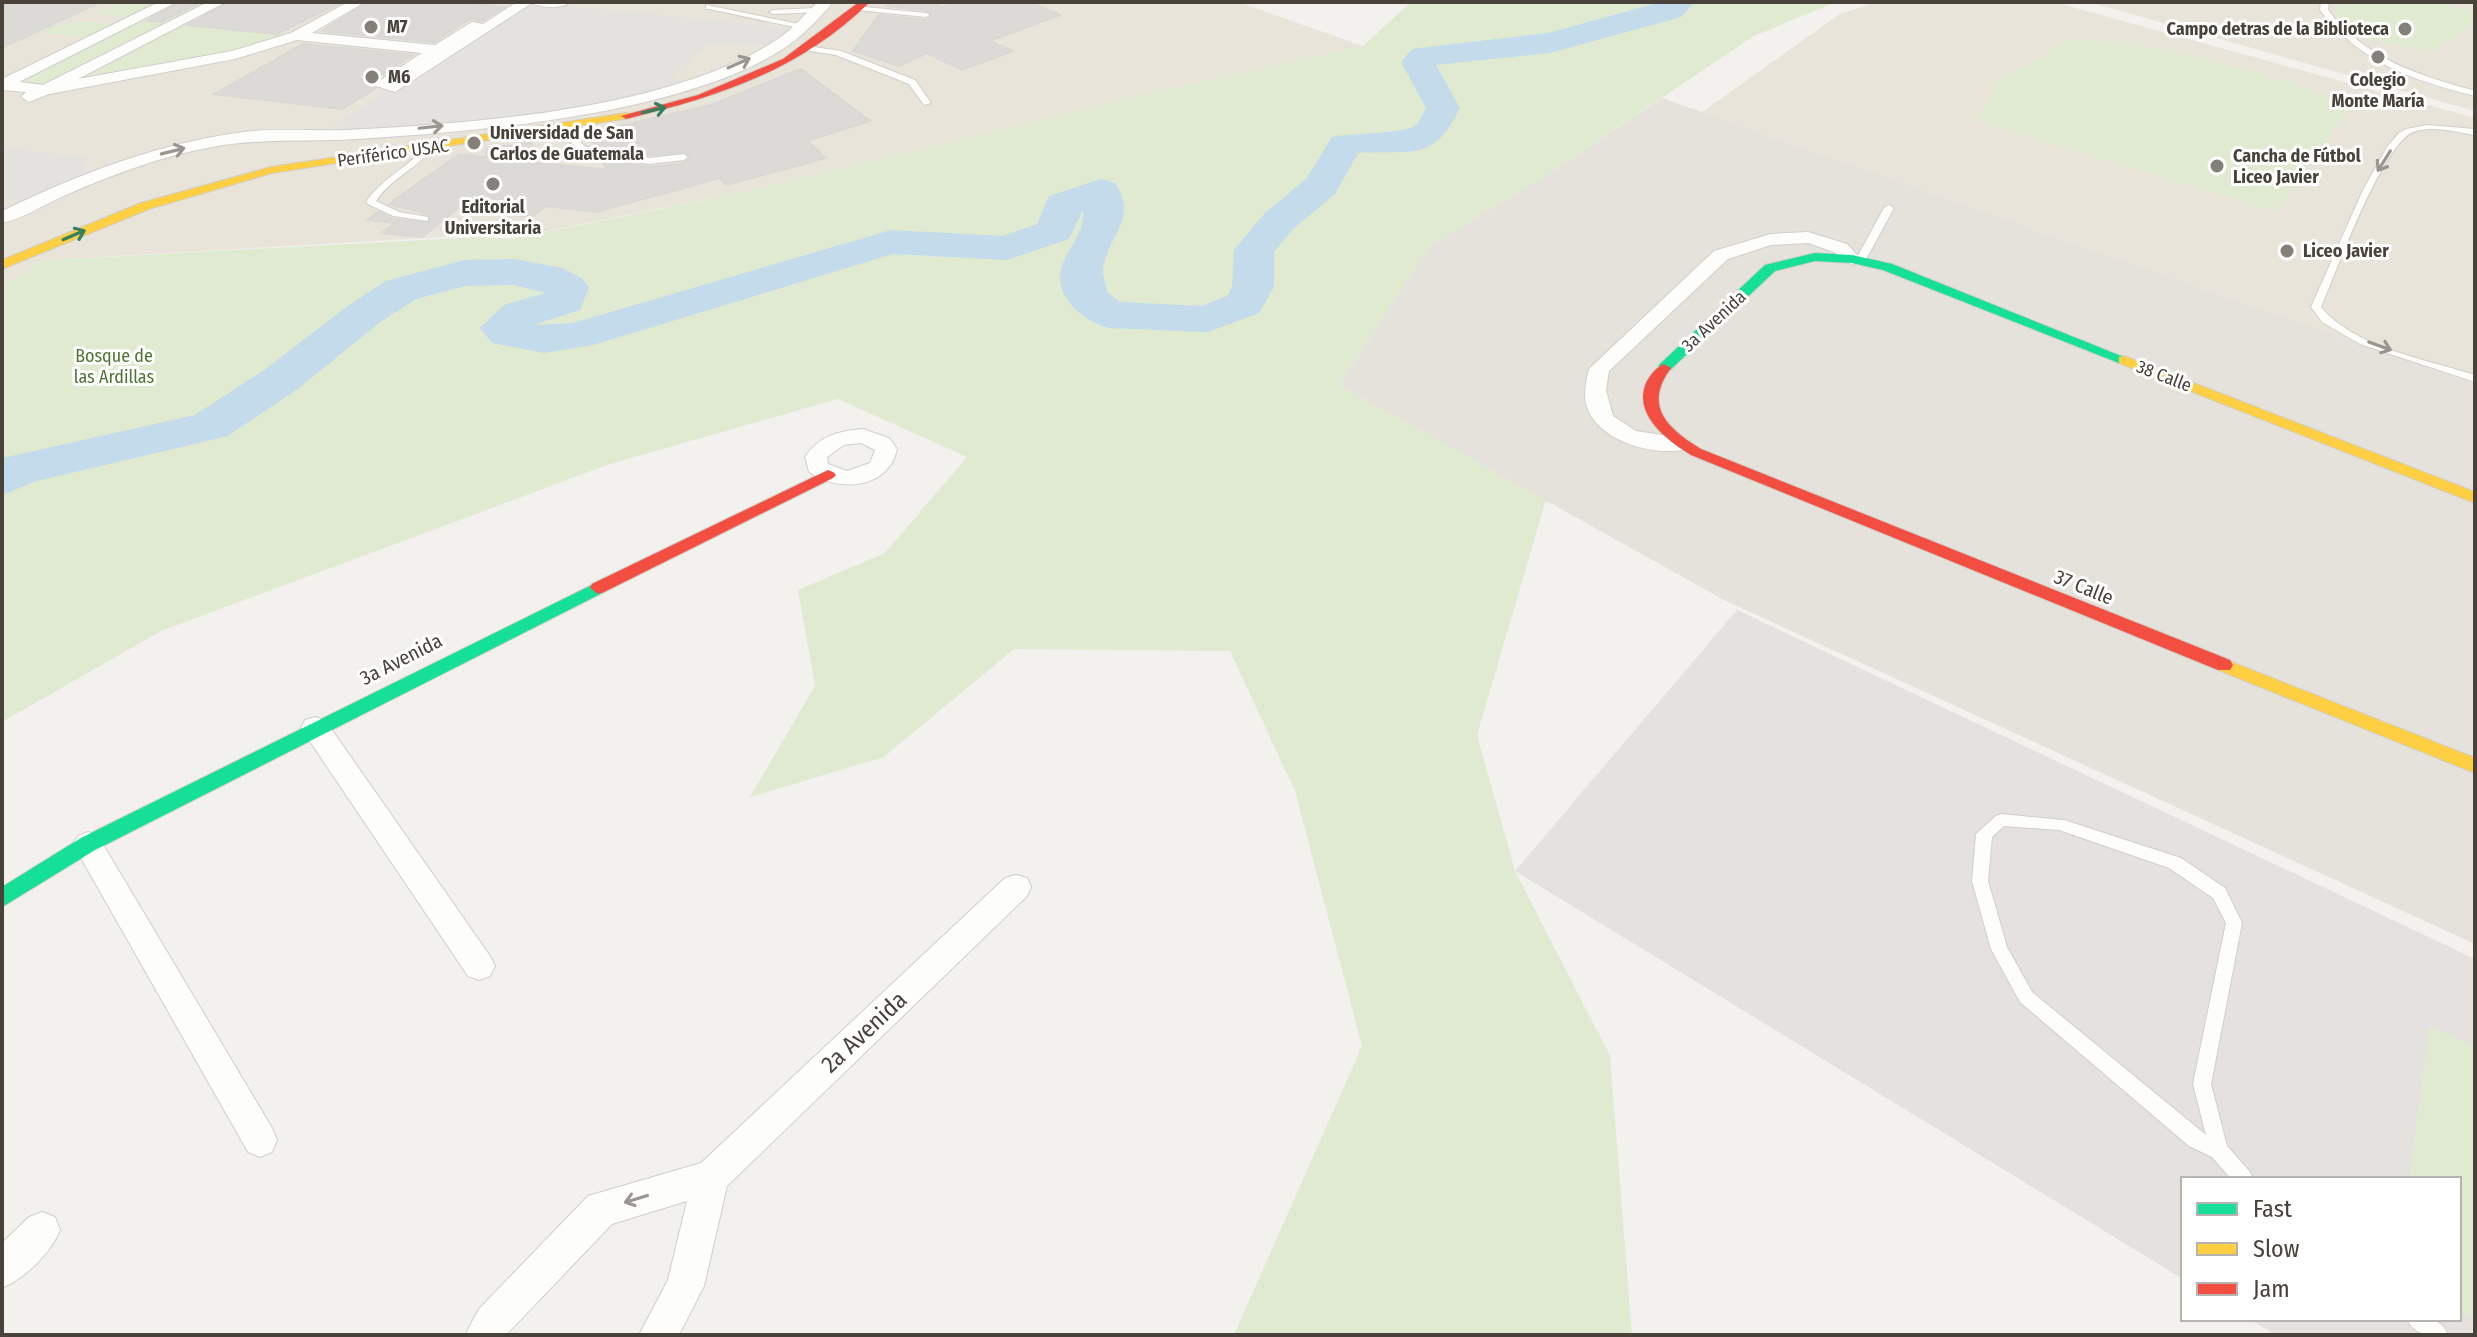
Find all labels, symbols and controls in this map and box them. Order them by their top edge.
place label: M7 [387,16,408,38]
marker: M7 [362,18,380,36]
place label: Campo detras de la Biblioteca [2166,18,2389,40]
marker: Campo detras de la Biblioteca [2396,20,2414,38]
marker: Colegio Monte María [2369,48,2387,66]
one-way arrow [726,55,751,70]
place label: M6 [388,66,410,88]
marker: M6 [363,68,381,86]
place label: Colegio Monte María [2332,69,2425,112]
one-way arrow [641,102,667,117]
one-way arrow [417,119,444,134]
place label: Universidad de San Carlos de Guatemala [490,122,644,165]
street label: Periférico USAC [336,134,450,172]
marker: Universidad de San Carlos de Guatemala [465,134,483,152]
one-way arrow [160,142,185,157]
place label: Cancha de Fútbol Liceo Javier [2233,145,2361,188]
one-way arrow [2376,149,2392,172]
marker: Cancha de Fútbol Liceo Javier [2208,157,2226,175]
marker: Editorial Universitaria [484,175,502,193]
place label: Editorial Universitaria [445,196,541,239]
one-way arrow [61,227,86,241]
place label: Liceo Javier [2303,240,2389,262]
marker: Liceo Javier [2278,242,2296,260]
street label: 3a Avenida [1677,286,1751,356]
one-way arrow [2367,340,2392,354]
park label: Bosque de las Ardillas [74,345,155,388]
street label: 38 Calle [2133,355,2195,397]
street label: 37 Calle [2051,564,2117,610]
street label: 3a Avenida [356,628,446,690]
street label: 2a Avenida [816,986,912,1078]
legend [2181,1177,2461,1321]
one-way arrow [624,1193,649,1207]
text: Fast [2253,1195,2292,1223]
text: Slow [2253,1235,2300,1263]
text: Jam [2253,1275,2290,1303]

